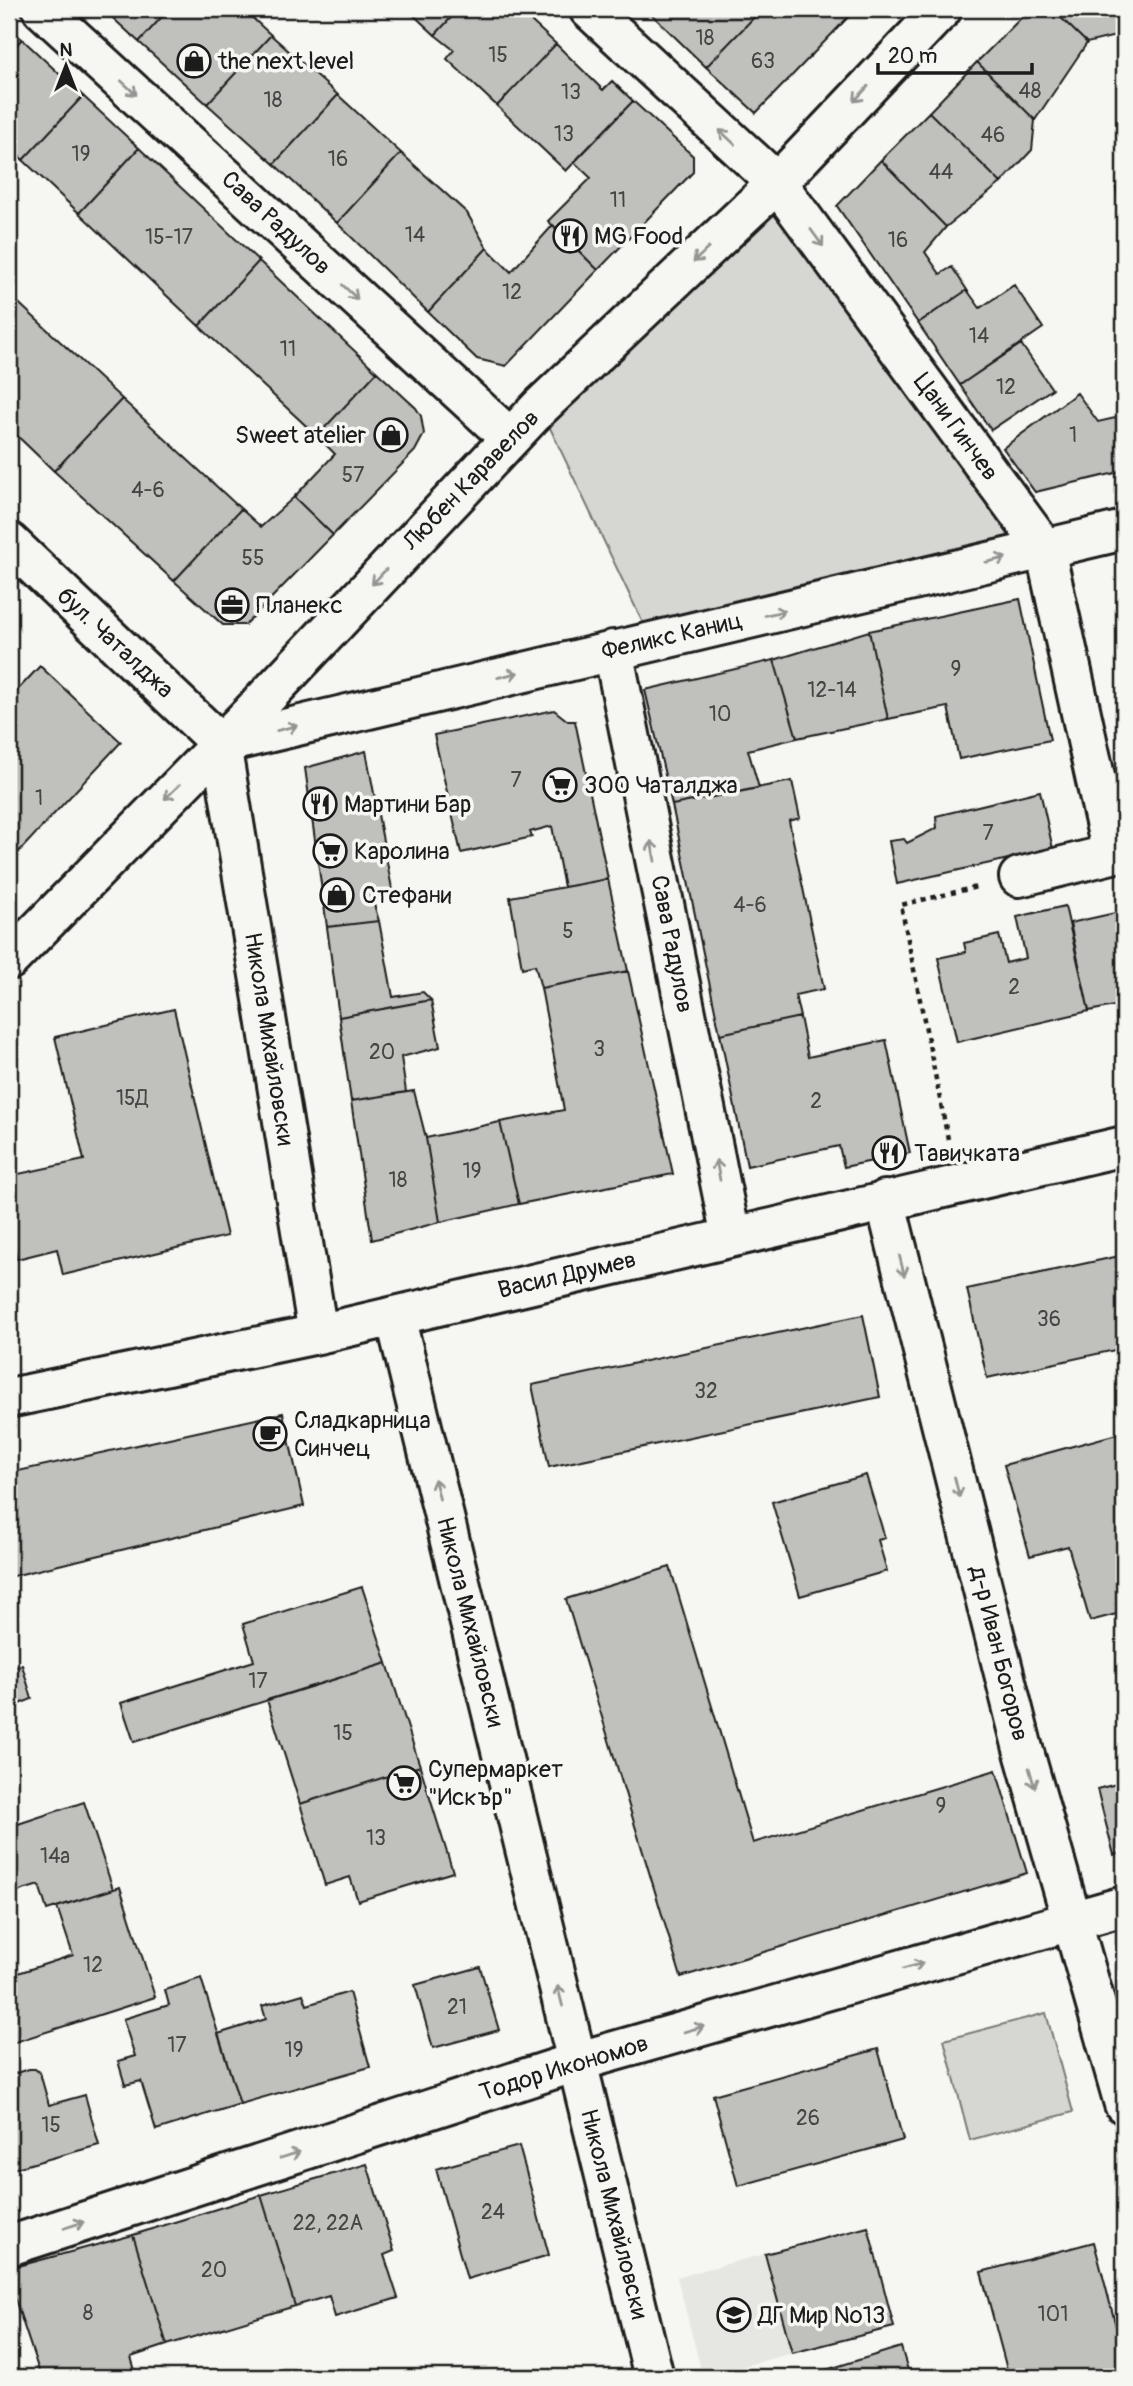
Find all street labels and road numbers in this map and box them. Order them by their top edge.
street label: Сава Радулов [215,165,337,281]
street label: Цани Гинчев [907,368,1005,486]
street label: Любен Каравелов [396,404,545,557]
street label: бул. Чаталджа [50,581,180,705]
street label: Феликс Каниц [599,606,745,666]
street label: Сава Радулов [644,873,700,1015]
street label: Никола Михайловски [238,930,300,1148]
street label: Васил Друмев [495,1245,639,1305]
street label: Никола Михайловски [430,1514,510,1730]
street label: д-р Иван Богоров [963,1562,1035,1744]
street label: Тодор Икономов [476,2029,652,2107]
street label: Никола Михайловски [574,2106,654,2322]

